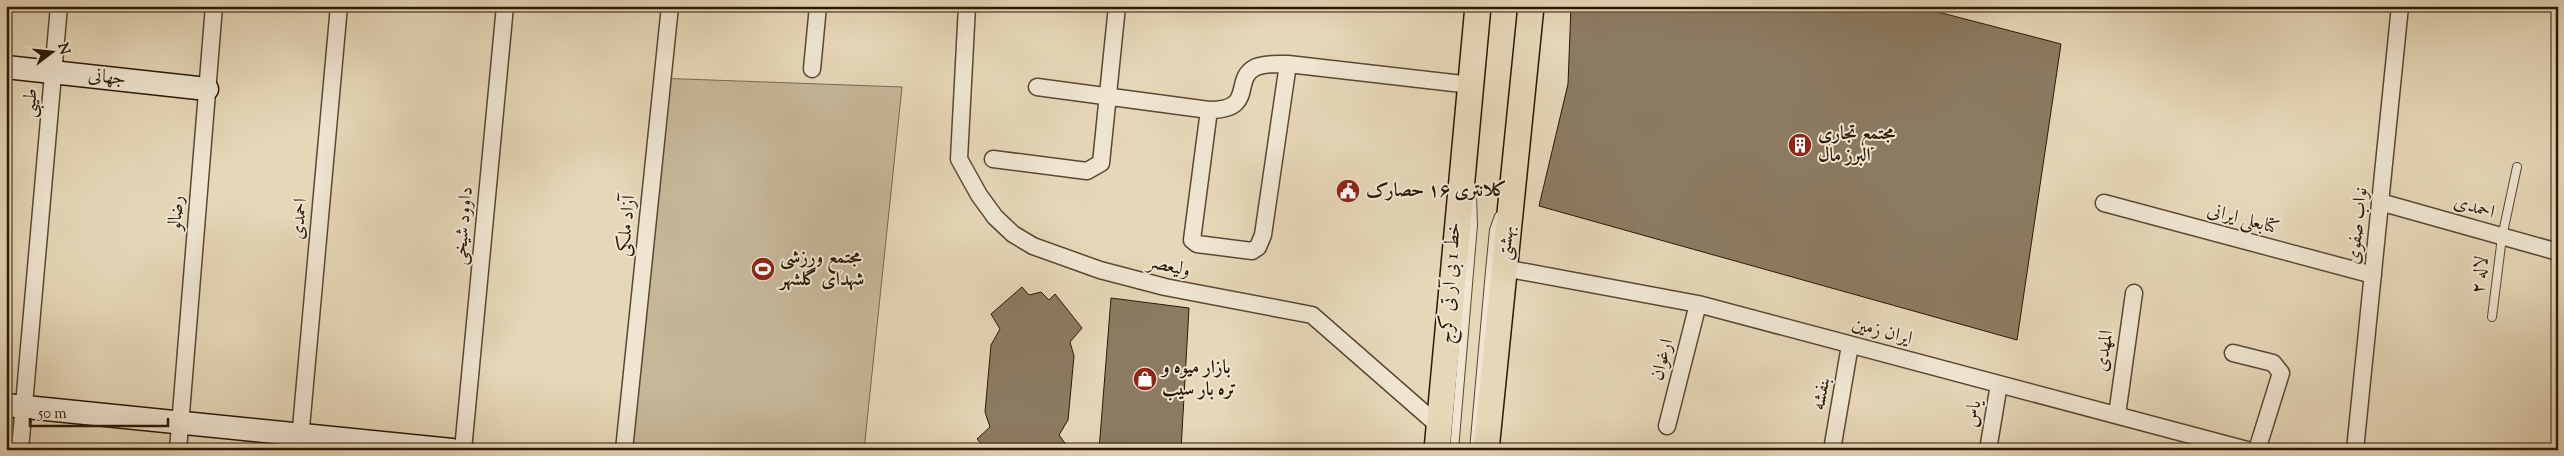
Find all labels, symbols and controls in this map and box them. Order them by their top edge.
north arrow [28,28,78,78]
text: N [51,41,74,57]
street label: جهانی [87,63,127,93]
street label: طیبی [16,87,46,119]
place label: مجتمع تجاری البرز مال [1818,121,1895,170]
building icon: مجتمع تجاری البرز مال [1787,132,1813,158]
public building icon: کلانتری ۱۶ حصارک [1335,178,1361,204]
place label: کلانتری ۱۶ حصارک [1366,178,1507,205]
street label: داوود شیخی [447,186,481,266]
street label: نواب صفوی [2341,186,2375,266]
street label: احمدی [2450,189,2498,227]
street label: آزاد ملکی [610,192,644,258]
street label: رضالو [162,194,192,234]
street label: احمدی [285,197,315,241]
street label: کتابعلی ایرانی [2204,197,2282,243]
street label: خط 1 بی آر تی کرج [1433,221,1471,345]
street label: بهشتی [1492,224,1522,262]
place label: مجتمع ورزشی شهدای گلشهر [778,245,864,294]
street label: ولیعصر [1143,249,1193,285]
street label: لاله ۲ [2465,255,2497,295]
sports icon: مجتمع ورزشی شهدای گلشهر [750,256,776,282]
street label: ایران زمین [1849,311,1915,353]
street label: المهدی [2089,328,2121,374]
street label: ارغوان [1644,336,1682,384]
place label: بازار میوه و تره بار سیب [1160,355,1237,404]
shop icon: بازار میوه و تره بار سیب [1132,366,1158,392]
street label: بنفشه [1806,375,1838,413]
scale bar [30,396,168,428]
street label: یاس [1959,397,1990,429]
text: 50 m [37,404,67,425]

